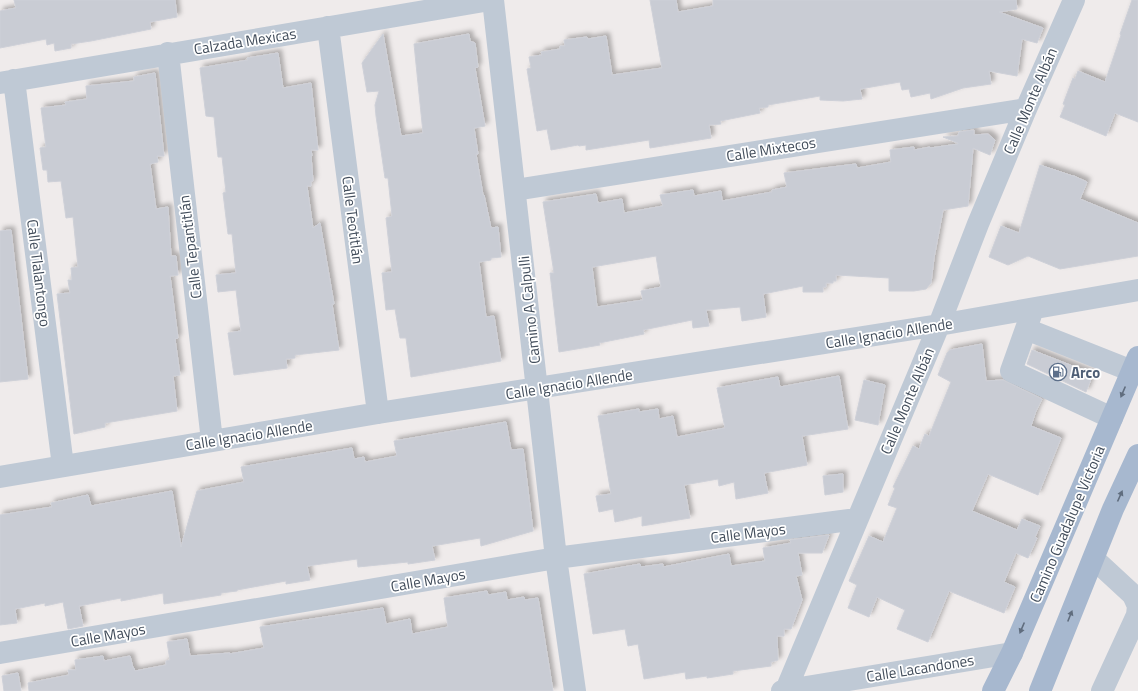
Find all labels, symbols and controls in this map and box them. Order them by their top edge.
street label: Calzada Mexicas [192,22,298,60]
street label: Calle Monte Albán [997,44,1063,158]
street label: Calle Mixtecos [725,131,817,167]
street label: Calle Teotitlán [336,175,370,265]
street label: Calle Tepantitlán [172,194,208,300]
street label: Calle Tlalantongo [21,218,57,328]
street label: Camino A Calpulli [512,255,546,365]
street label: Calle Ignacio Allende [824,312,954,354]
street label: Calle Monte Albán [874,344,940,458]
place label: Arco [1071,361,1100,384]
fuel station icon: Arco [1048,362,1068,382]
street label: Calle Ignacio Allende [504,363,634,405]
one-way arrow [1119,387,1125,399]
street label: Calle Ignacio Allende [184,414,314,456]
street label: Camino Guadalupe Victoria [1023,441,1111,606]
one-way arrow [1117,489,1123,501]
street label: Calle Mayos [709,517,787,549]
street label: Calle Mayos [389,562,467,598]
one-way arrow [1068,609,1074,621]
street label: Calle Mayos [69,617,147,653]
one-way arrow [1019,622,1025,634]
street label: Calle Lacandones [864,648,976,688]

